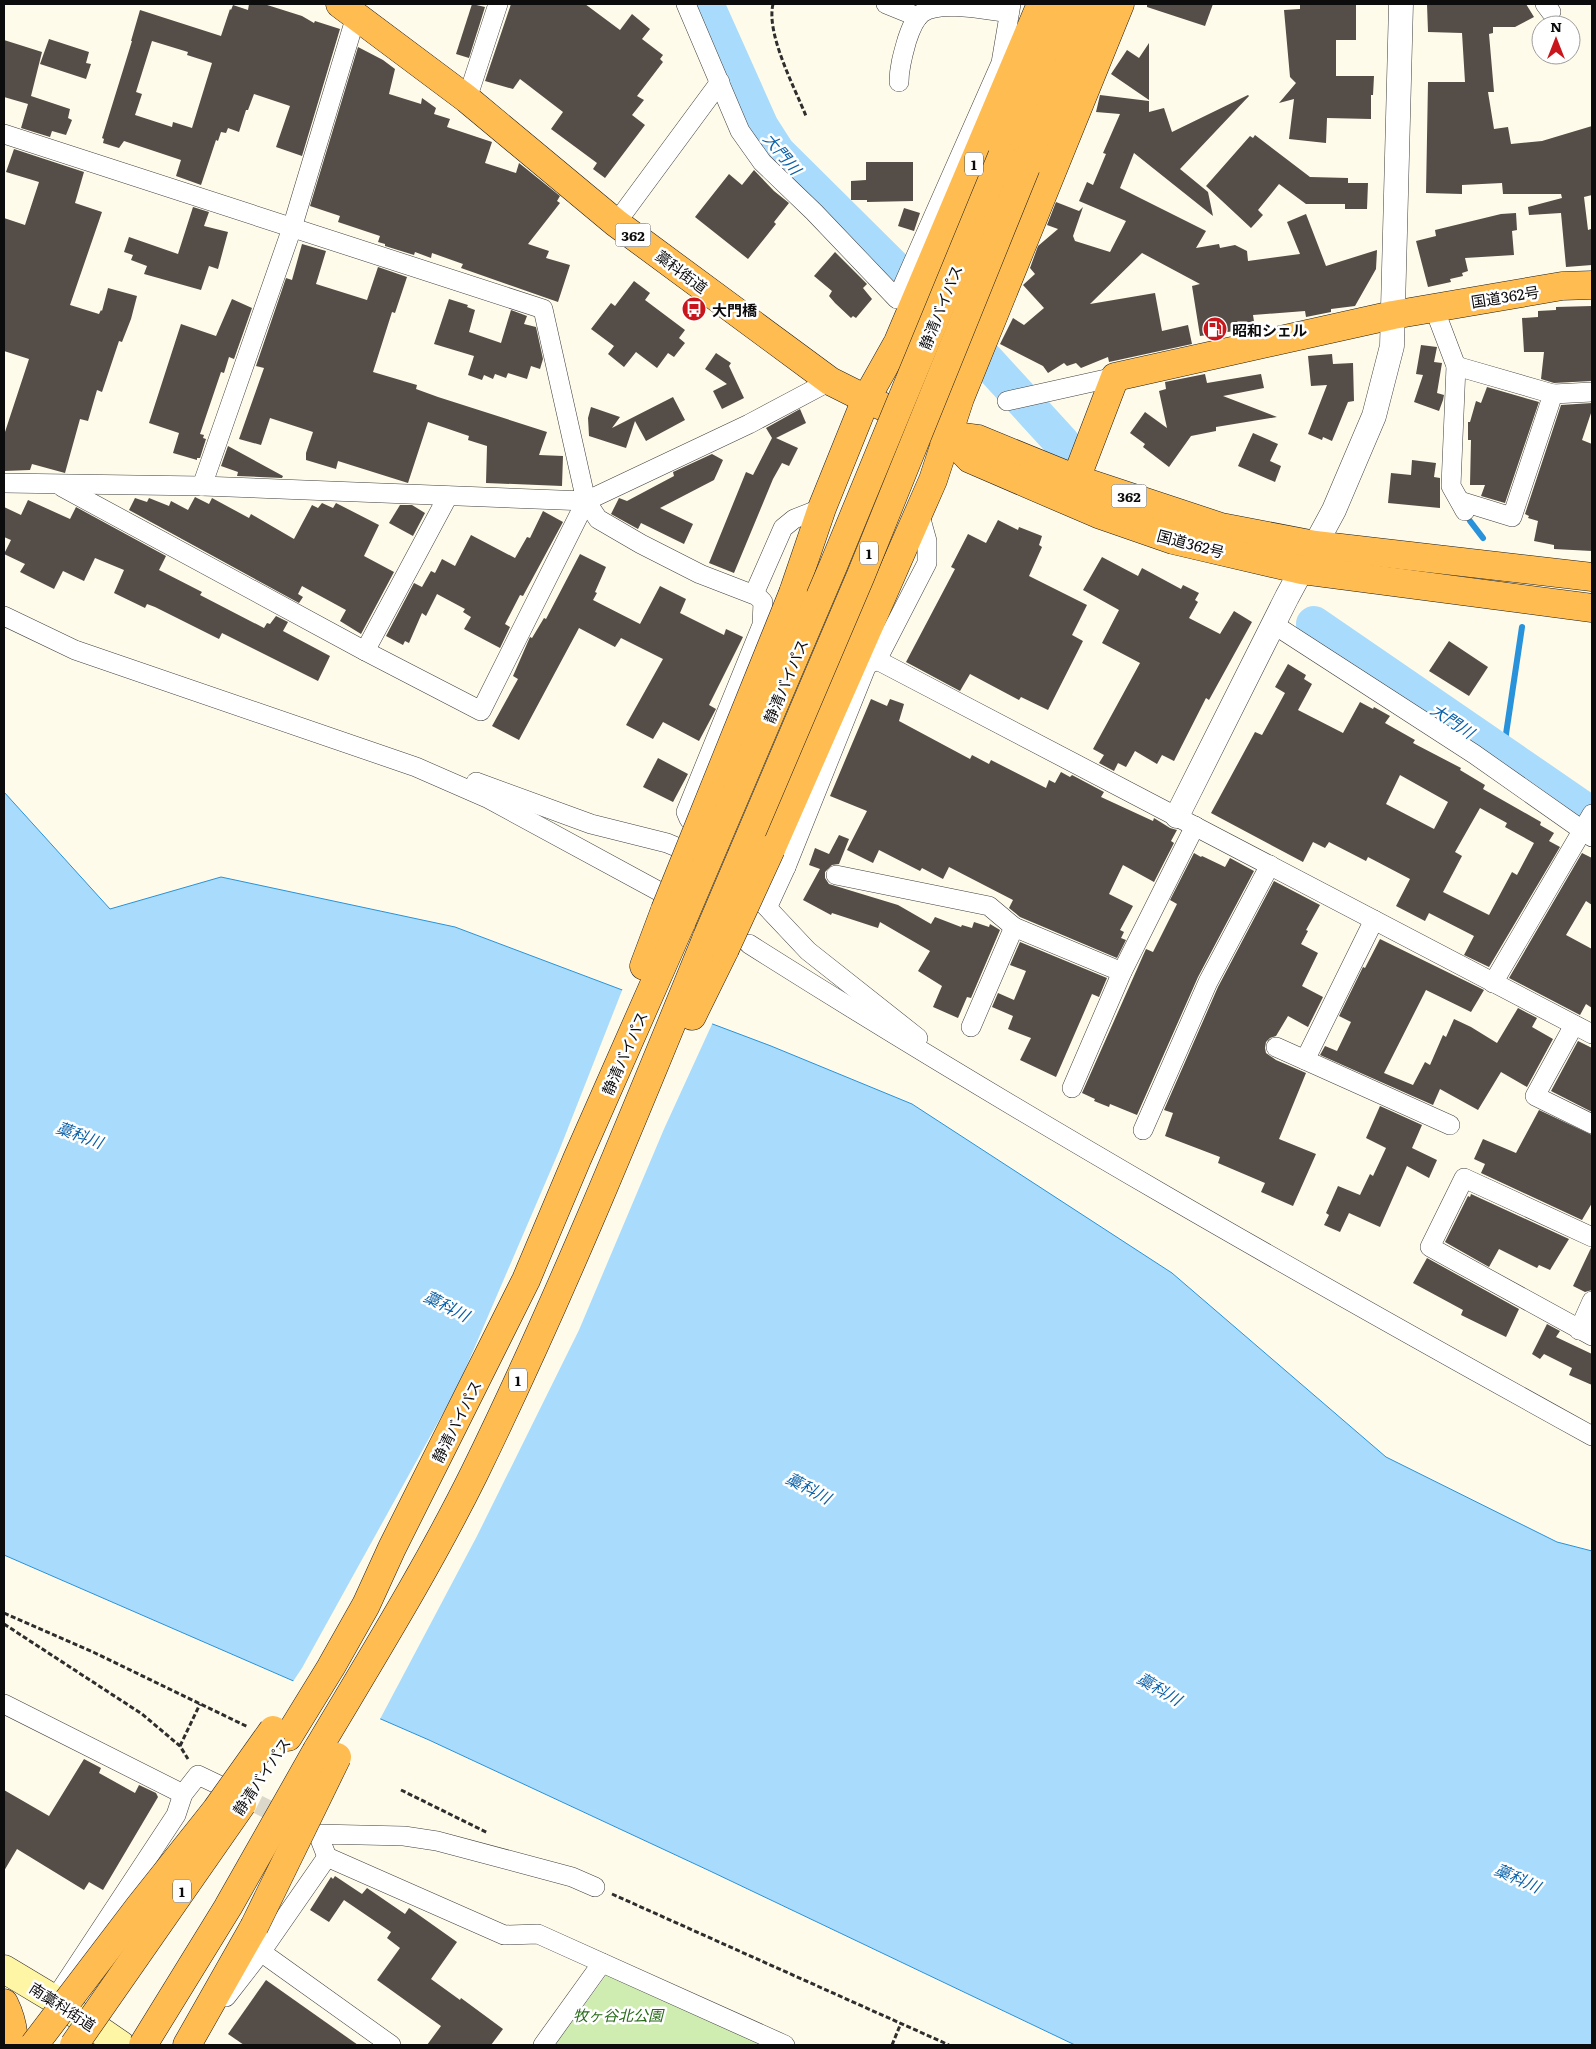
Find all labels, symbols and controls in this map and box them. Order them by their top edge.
north arrow [1531,15,1581,65]
text: N [1550,16,1562,36]
water label: 大門川 [758,127,809,181]
road number: 1 [965,152,983,175]
road number: 362 [616,224,650,246]
street label: 藁科街道 [651,244,713,298]
street label: 静清バイパス [913,261,967,353]
street label: 国道362号 [1469,279,1541,313]
bus stop icon: 大門橋 [681,296,707,322]
place label: 大門橋 [712,298,758,321]
fuel station icon: 昭和シェル [1202,316,1228,342]
place label: 昭和シェル [1232,318,1307,341]
road number: 362 [1112,484,1146,508]
street label: 国道362号 [1155,523,1227,563]
road number: 1 [860,542,878,564]
street label: 静清バイパス [757,635,813,727]
water label: 大門川 [1426,697,1481,744]
street label: 静清バイパス [595,1007,653,1099]
water label: 藁科川 [53,1115,109,1154]
water label: 藁科川 [420,1283,476,1327]
road number: 1 [509,1368,527,1392]
street label: 静清バイパス [425,1376,487,1466]
water label: 藁科川 [782,1465,838,1510]
water label: 藁科川 [1133,1665,1188,1712]
street label: 静清バイパス [226,1732,296,1820]
water label: 藁科川 [1491,1856,1547,1899]
road number: 1 [173,1880,191,1902]
street label: 南藁科街道 [25,1976,101,2036]
park label: 牧ヶ谷北公園 [573,2003,665,2026]

